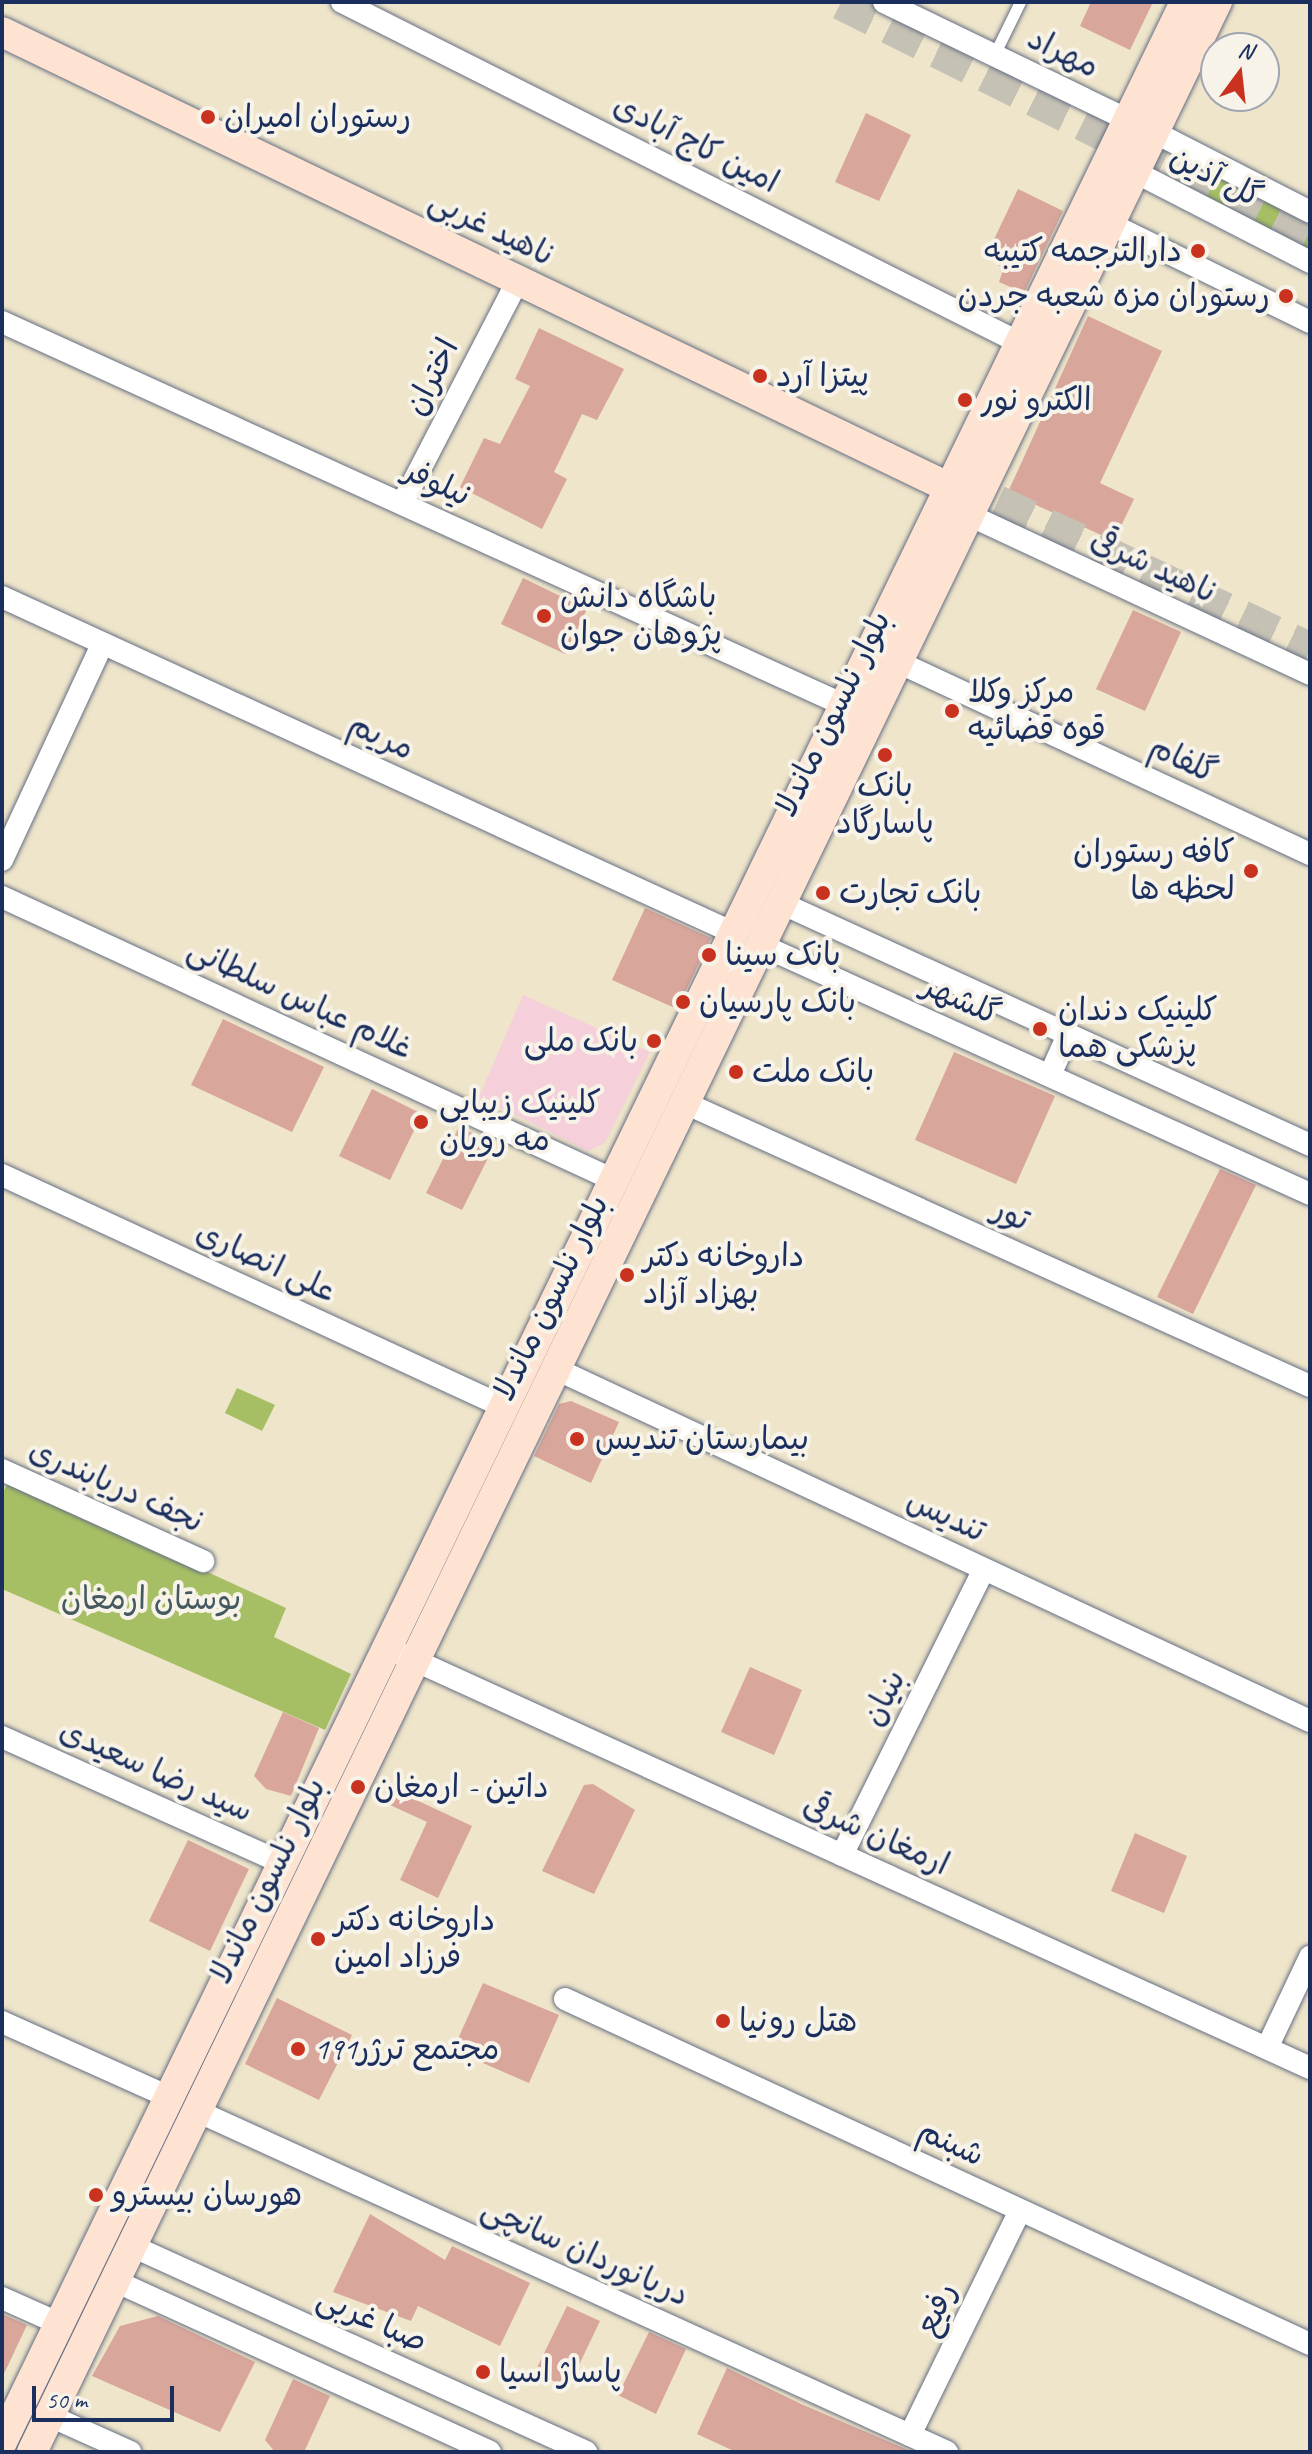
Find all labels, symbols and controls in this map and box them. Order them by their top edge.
street label: مهراد [1021,19,1105,87]
north arrow [1200,32,1280,112]
text: N [1235,35,1256,66]
street label: امین کاج آبادی [607,86,785,202]
place label: رستوران امیران [224,98,411,136]
marker: رستوران امیران [199,108,217,126]
street label: گل آذین [1163,138,1269,216]
street label: ناهید غربی [423,181,559,275]
place label: دارالترجمه کتیبه [984,232,1182,270]
marker: دارالترجمه کتیبه [1189,242,1207,260]
place label: رستوران مزه شعبه جردن [958,277,1270,315]
marker: رستوران مزه شعبه جردن [1277,287,1295,305]
street label: اختران [397,332,467,422]
place label: پیتزا آرد [776,357,869,395]
marker: پیتزا آرد [751,367,769,385]
place label: الكترو نور [981,381,1092,419]
marker: الكترو نور [956,391,974,409]
street label: نیلوفر [397,451,477,515]
street label: ناهید شرقی [1084,520,1222,612]
place label: باشگاه دانش پژوهان جوان [560,579,722,654]
street label: بلوار نلسون ماندلا [767,605,899,823]
marker: باشگاه دانش پژوهان جوان [535,607,553,625]
place label: مرکز وکلا قوه قضائیه [968,674,1106,749]
marker: مرکز وکلا قوه قضائیه [943,702,961,720]
street label: مریم [342,705,420,769]
street label: گلفام [1143,728,1223,792]
marker: بانک پاسارگاد [876,746,894,764]
place label: بانک پاسارگاد [836,768,934,843]
place label: کافه رستوران لحظه ها [1073,834,1235,909]
marker: کافه رستوران لحظه ها [1242,862,1260,880]
place label: بانک تجارت [839,874,981,912]
marker: بانک تجارت [814,884,832,902]
street label: غلام عباس سلطانی [181,930,419,1068]
place label: بانک سینا [725,936,841,974]
marker: بانک سینا [700,946,718,964]
street label: گلشهر [916,966,1006,1034]
place label: بانک پارسیان [699,983,856,1021]
place label: کلینیک دندان پزشکی هما [1058,992,1218,1067]
marker: بانک پارسیان [674,993,692,1011]
marker: کلینیک دندان پزشکی هما [1029,1018,1051,1040]
place label: بانک ملی [524,1022,638,1060]
marker: بانک ملی [645,1032,663,1050]
place label: بانک ملت [752,1053,874,1091]
marker: بانک ملت [727,1063,745,1081]
place label: کلینیک زیبایی مه رویان [439,1085,601,1160]
marker: کلینیک زیبایی مه رویان [410,1111,432,1133]
street label: بلوار نلسون ماندلا [485,1189,617,1407]
street label: تور [987,1190,1035,1240]
street label: علی انصاری [190,1213,342,1311]
place label: داروخانه دکتر بهزاد آزاد [643,1238,804,1313]
marker: داروخانه دکتر بهزاد آزاد [618,1266,636,1284]
place label: بیمارستان تندیس [595,1420,809,1458]
marker: بیمارستان تندیس [566,1428,588,1450]
street label: نجف دریابندری [23,1431,209,1541]
street label: تندیس [901,1481,991,1551]
park label: بوستان ارمغان [61,1580,241,1618]
street label: بنیان [854,1664,914,1732]
street label: سید رضا سعیدی [53,1711,259,1831]
place label: داتین - ارمغان [374,1768,549,1806]
street label: بلوار نلسون ماندلا [202,1772,334,1990]
marker: داتین - ارمغان [349,1778,367,1796]
street label: ارمغان شرقی [797,1786,955,1884]
place label: داروخانه دکتر فرزاد امین [334,1902,495,1977]
marker: داروخانه دکتر فرزاد امین [309,1930,327,1948]
place label: هتل رونیا [739,2002,857,2040]
marker: هتل رونیا [714,2012,732,2030]
place label: مجتمع ترژر191 [314,2030,499,2068]
marker: مجتمع ترژر191 [289,2040,307,2058]
street label: شبنم [912,2111,990,2175]
place label: هورسان بیسترو [112,2176,302,2214]
marker: هورسان بیسترو [87,2186,105,2204]
street label: دریانوردان سانچی [475,2189,695,2315]
street label: رفیع [907,2276,965,2342]
street label: صبا غربی [311,2279,433,2361]
place label: پاساژ اسیا [499,2353,622,2391]
marker: پاساژ اسیا [474,2363,492,2381]
scale bar [36,2370,178,2420]
text: 50 m [46,2385,87,2415]

